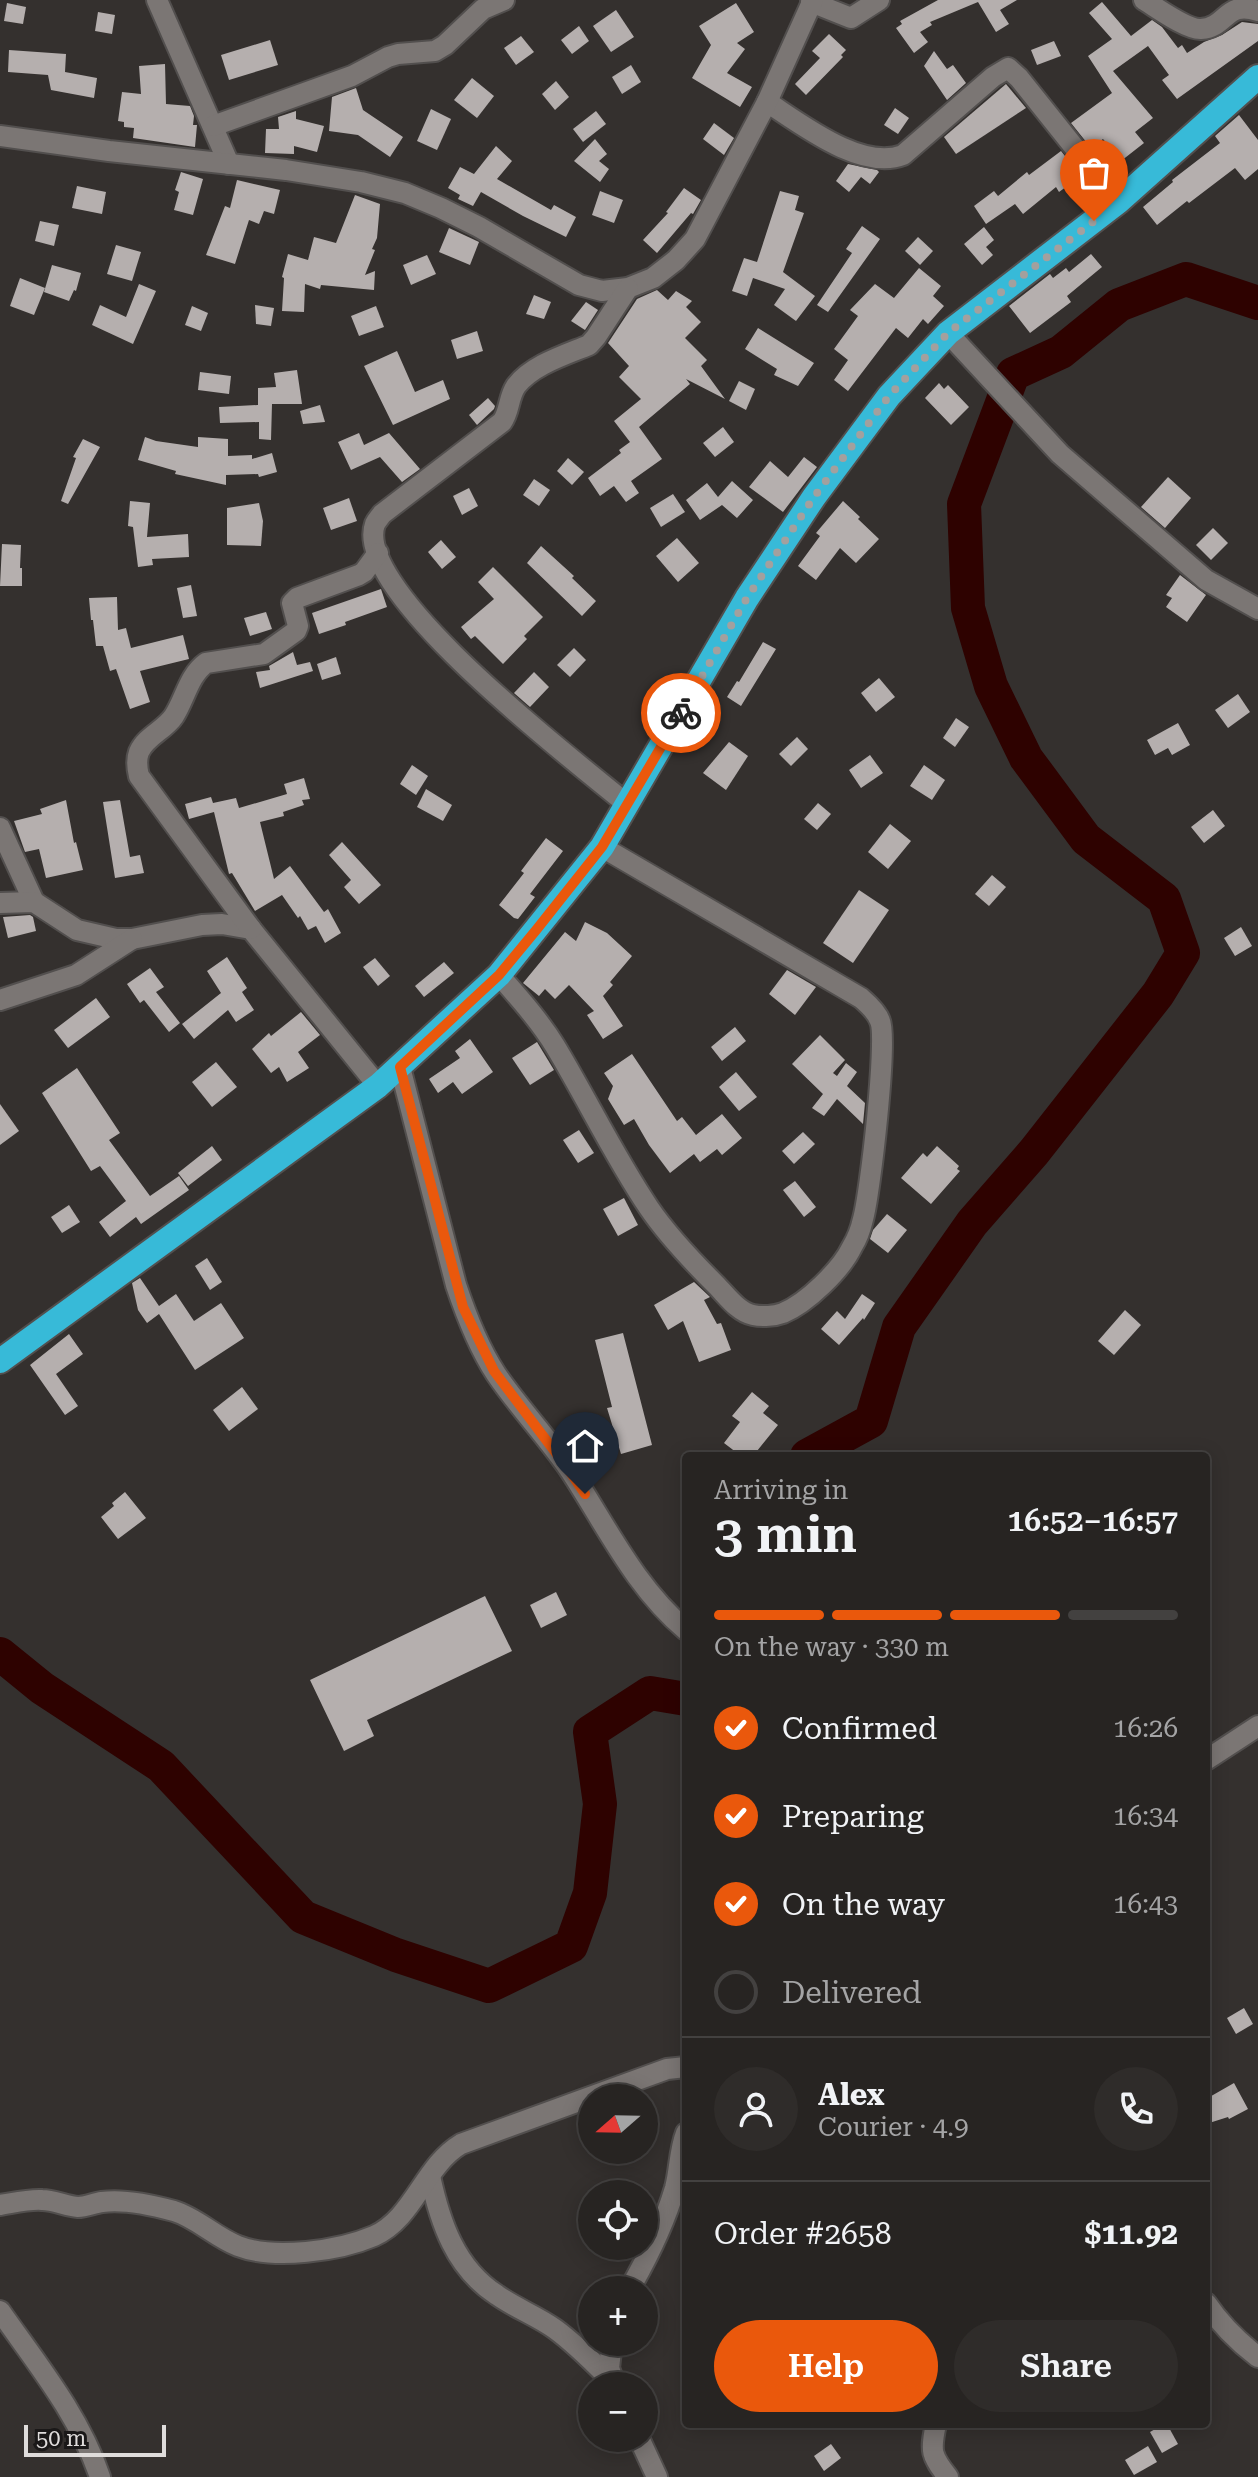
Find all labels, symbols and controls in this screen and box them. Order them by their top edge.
pin [1060,139,1128,221]
icon: bag [1072,151,1116,195]
courier [641,673,721,753]
icon: bike [659,691,703,735]
pin [551,1412,619,1494]
icon: home [563,1424,607,1468]
text: Arriving in [714,1475,848,1505]
text: 16:52–16:57 [1008,1503,1178,1538]
text: 3 min [714,1504,857,1565]
text: On the way · 330 m [714,1632,949,1662]
icon: check [714,1706,758,1750]
text: Confirmed [782,1711,937,1746]
text: 16:26 [1113,1713,1178,1743]
icon: check [714,1794,758,1838]
text: Preparing [782,1799,924,1834]
text: 16:34 [1113,1801,1178,1831]
icon: check [714,1882,758,1926]
text: On the way [782,1887,945,1922]
text: 16:43 [1113,1889,1178,1919]
text: Delivered [782,1975,921,2010]
button: person [714,2067,798,2151]
button: phone [1094,2067,1178,2151]
text: Alex [818,2077,885,2112]
north arrow [578,2084,658,2164]
map controls [578,2084,658,2452]
text: Courier · 4.9 [818,2112,968,2142]
button: locate [578,2180,658,2260]
text: Order #2658 [714,2216,892,2251]
text: $11.92 [1085,2216,1178,2251]
button: + [578,2276,658,2356]
button: Help [714,2320,938,2412]
button: Share [954,2320,1178,2412]
button: − [578,2372,658,2452]
scale bar [24,2421,166,2457]
text: 50 m [36,2426,86,2451]

